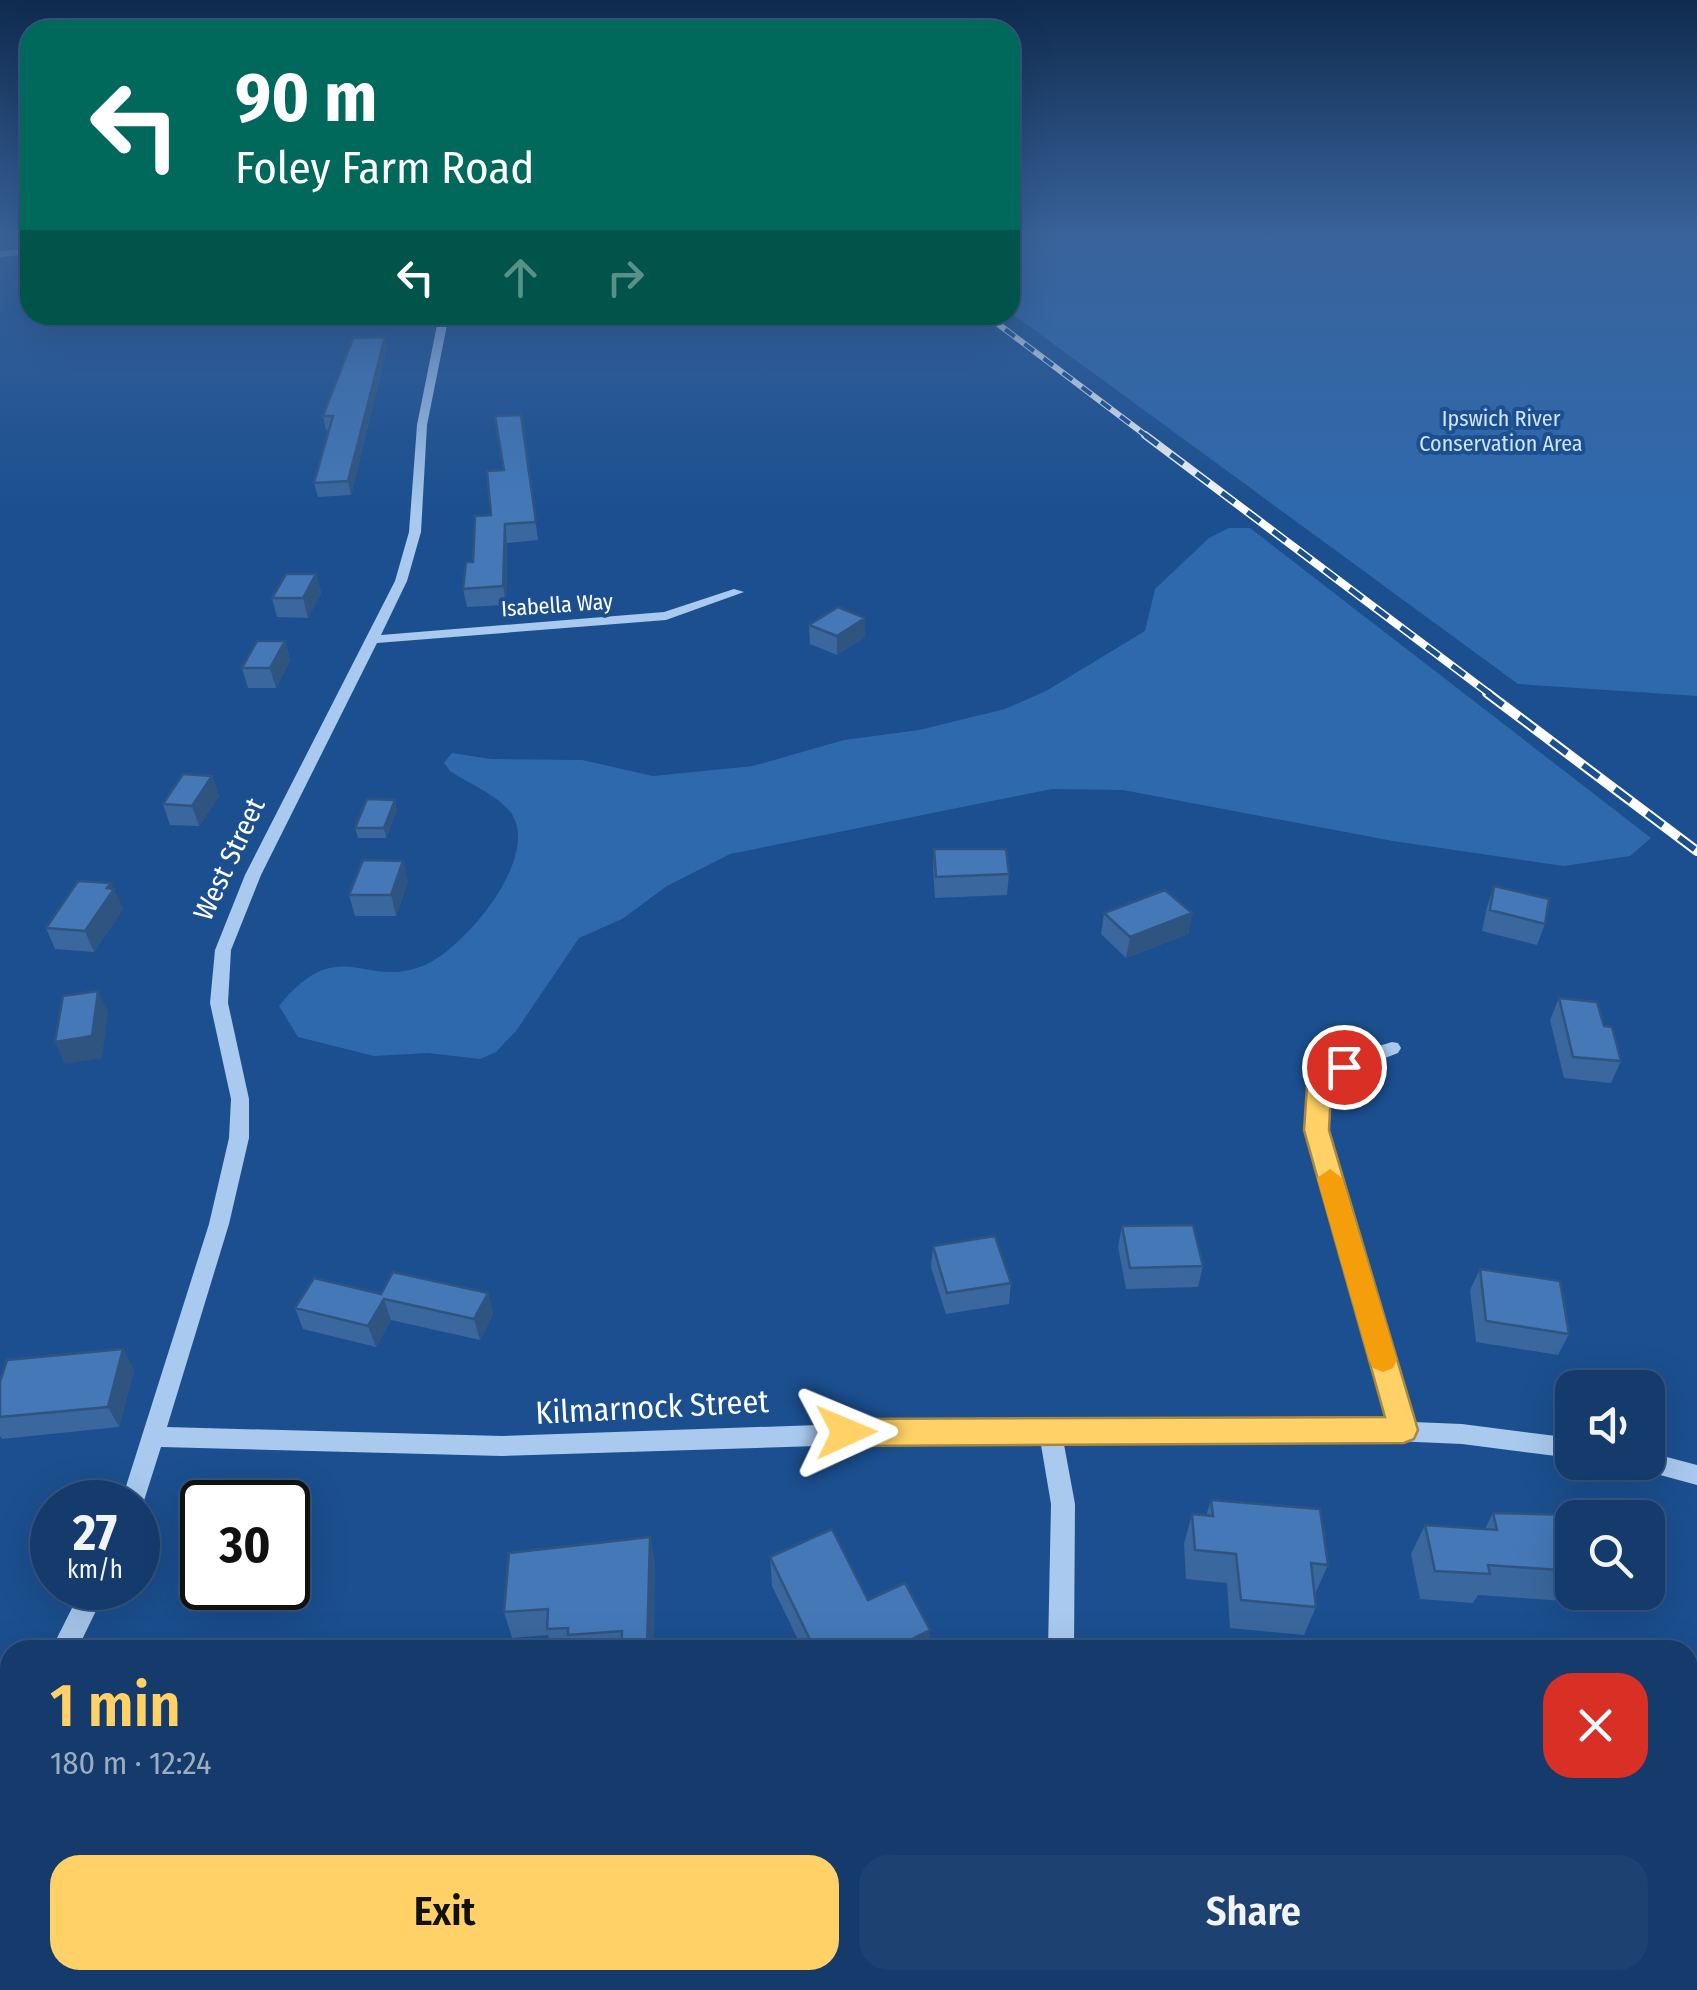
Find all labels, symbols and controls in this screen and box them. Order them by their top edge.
text: 90 m [235,56,377,140]
icon: left [70,60,200,190]
text: Foley Farm Road [235,141,534,195]
icon: left [388,250,443,305]
icon: ahead [493,250,548,305]
icon: right [598,250,653,305]
park label: Ipswich River Conservation Area [1419,405,1583,457]
street label: Isabella Way [500,588,614,622]
street label: West Street [186,792,272,925]
pin [1302,1025,1387,1110]
icon: arrive [1317,1040,1372,1095]
map controls [1555,1370,1665,1610]
button: sound [1555,1370,1665,1480]
position arrow [794,1380,898,1484]
street label: Kilmarnock Street [534,1382,770,1432]
speed limit sign: 30 [180,1480,310,1610]
button: search [1555,1500,1665,1610]
text: 27 [73,1503,117,1563]
text: km/h [67,1555,123,1585]
text: 1 min [50,1670,181,1742]
button: close [1543,1673,1648,1778]
text: 180 m · 12:24 [50,1744,211,1782]
button: Exit [50,1855,839,1970]
button: Share [859,1855,1648,1970]

